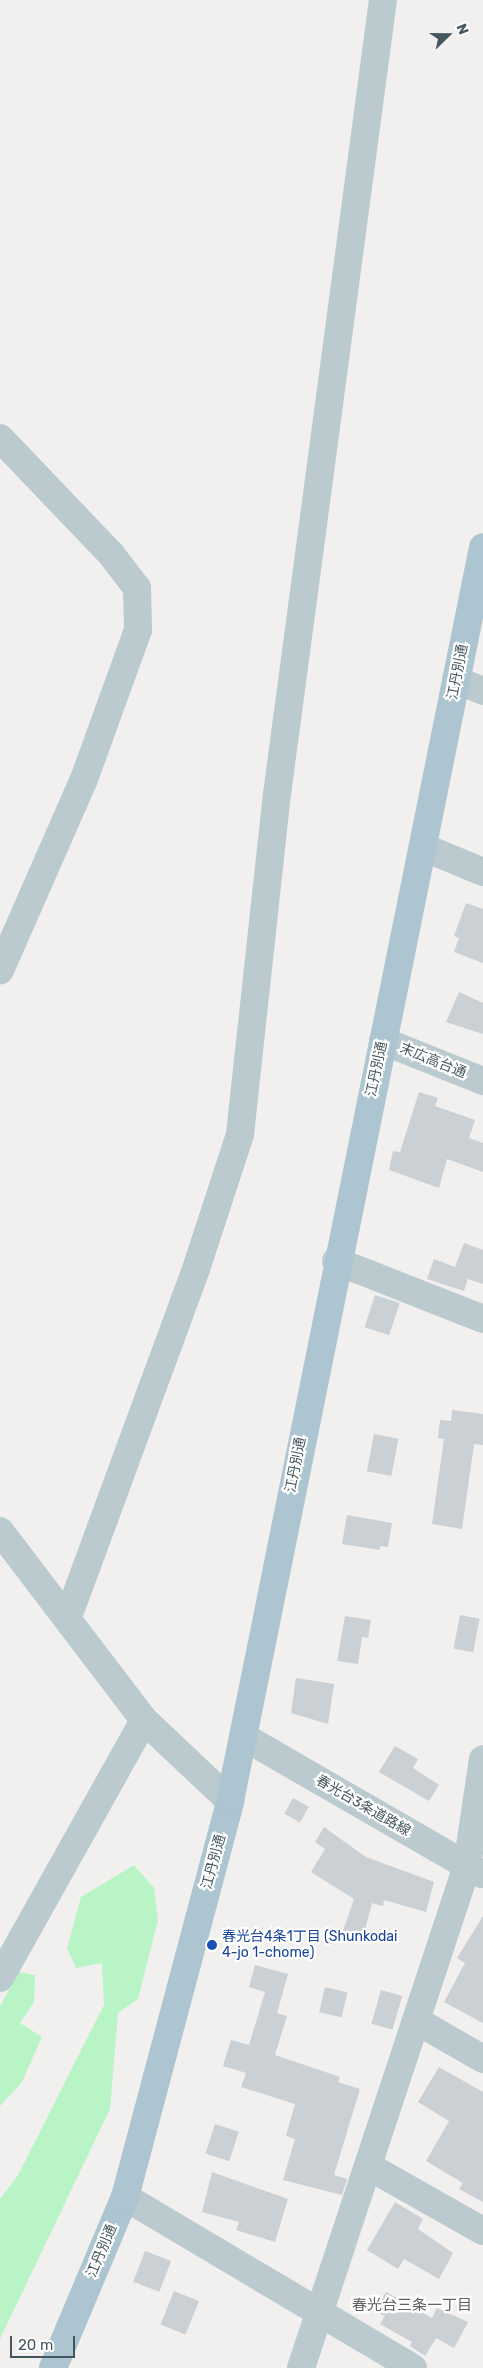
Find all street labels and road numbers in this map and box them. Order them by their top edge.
street label: 江丹別通 [444,643,472,701]
street label: 江丹別通 [363,1040,391,1098]
street label: 末広高台通 [397,1040,469,1082]
street label: 江丹別通 [282,1436,310,1494]
street label: 春光台3条道路線 [313,1772,413,1840]
street label: 江丹別通 [199,1833,229,1891]
street label: 江丹別通 [83,2222,121,2280]

